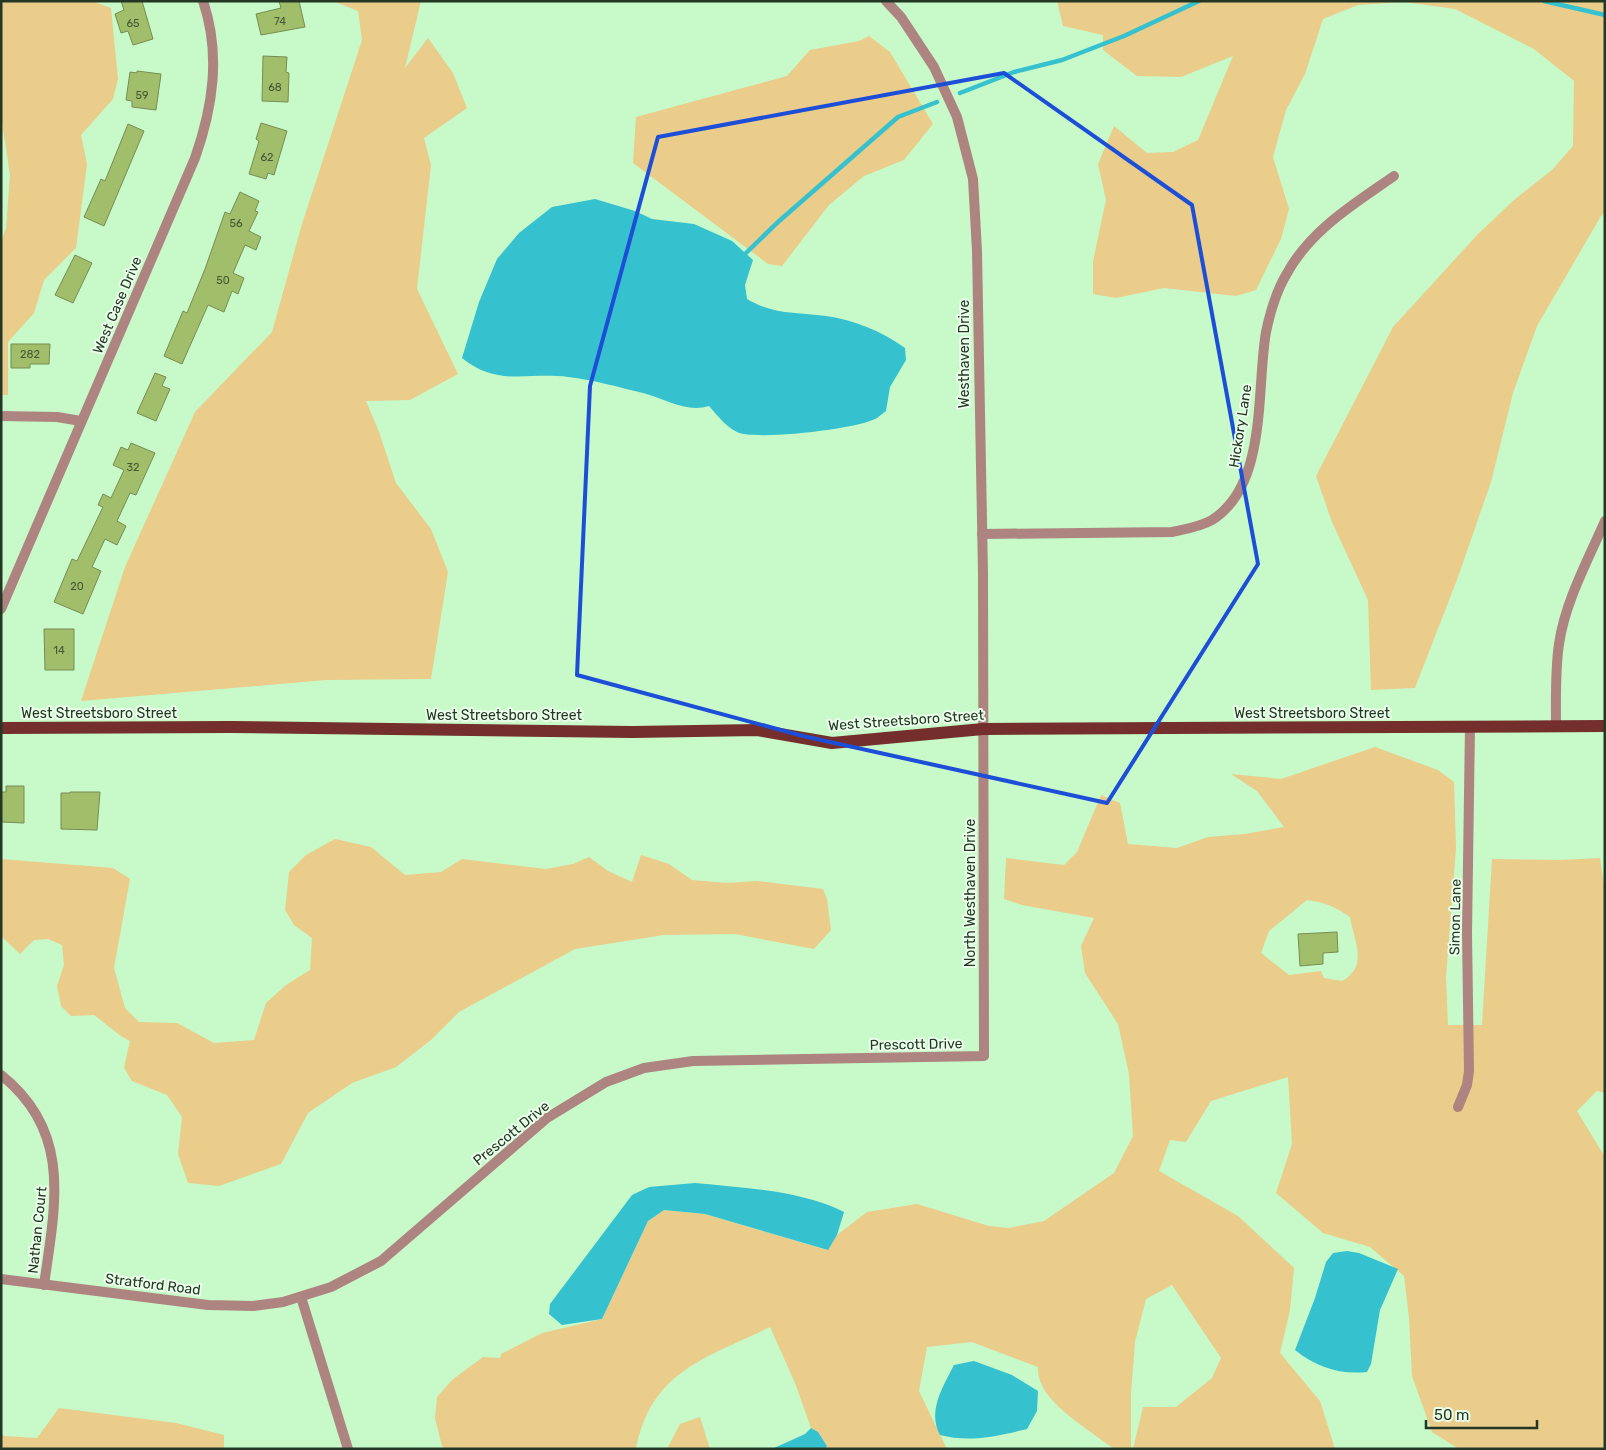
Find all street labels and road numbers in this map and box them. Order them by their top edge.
street label: West Case Drive [89,254,146,356]
street label: Westhaven Drive [956,300,973,408]
street label: Hickory Lane [1226,383,1255,469]
street label: West Streetsboro Street [21,705,177,722]
street label: West Streetsboro Street [1234,705,1390,722]
street label: West Streetsboro Street [426,707,582,724]
street label: West Streetsboro Street [828,707,985,734]
street label: North Westhaven Drive [962,818,979,967]
street label: Simon Lane [1446,878,1465,955]
street label: Prescott Drive [869,1035,963,1054]
street label: Prescott Drive [470,1097,553,1169]
street label: Nathan Court [24,1185,51,1275]
street label: Stratford Road [104,1270,202,1299]

